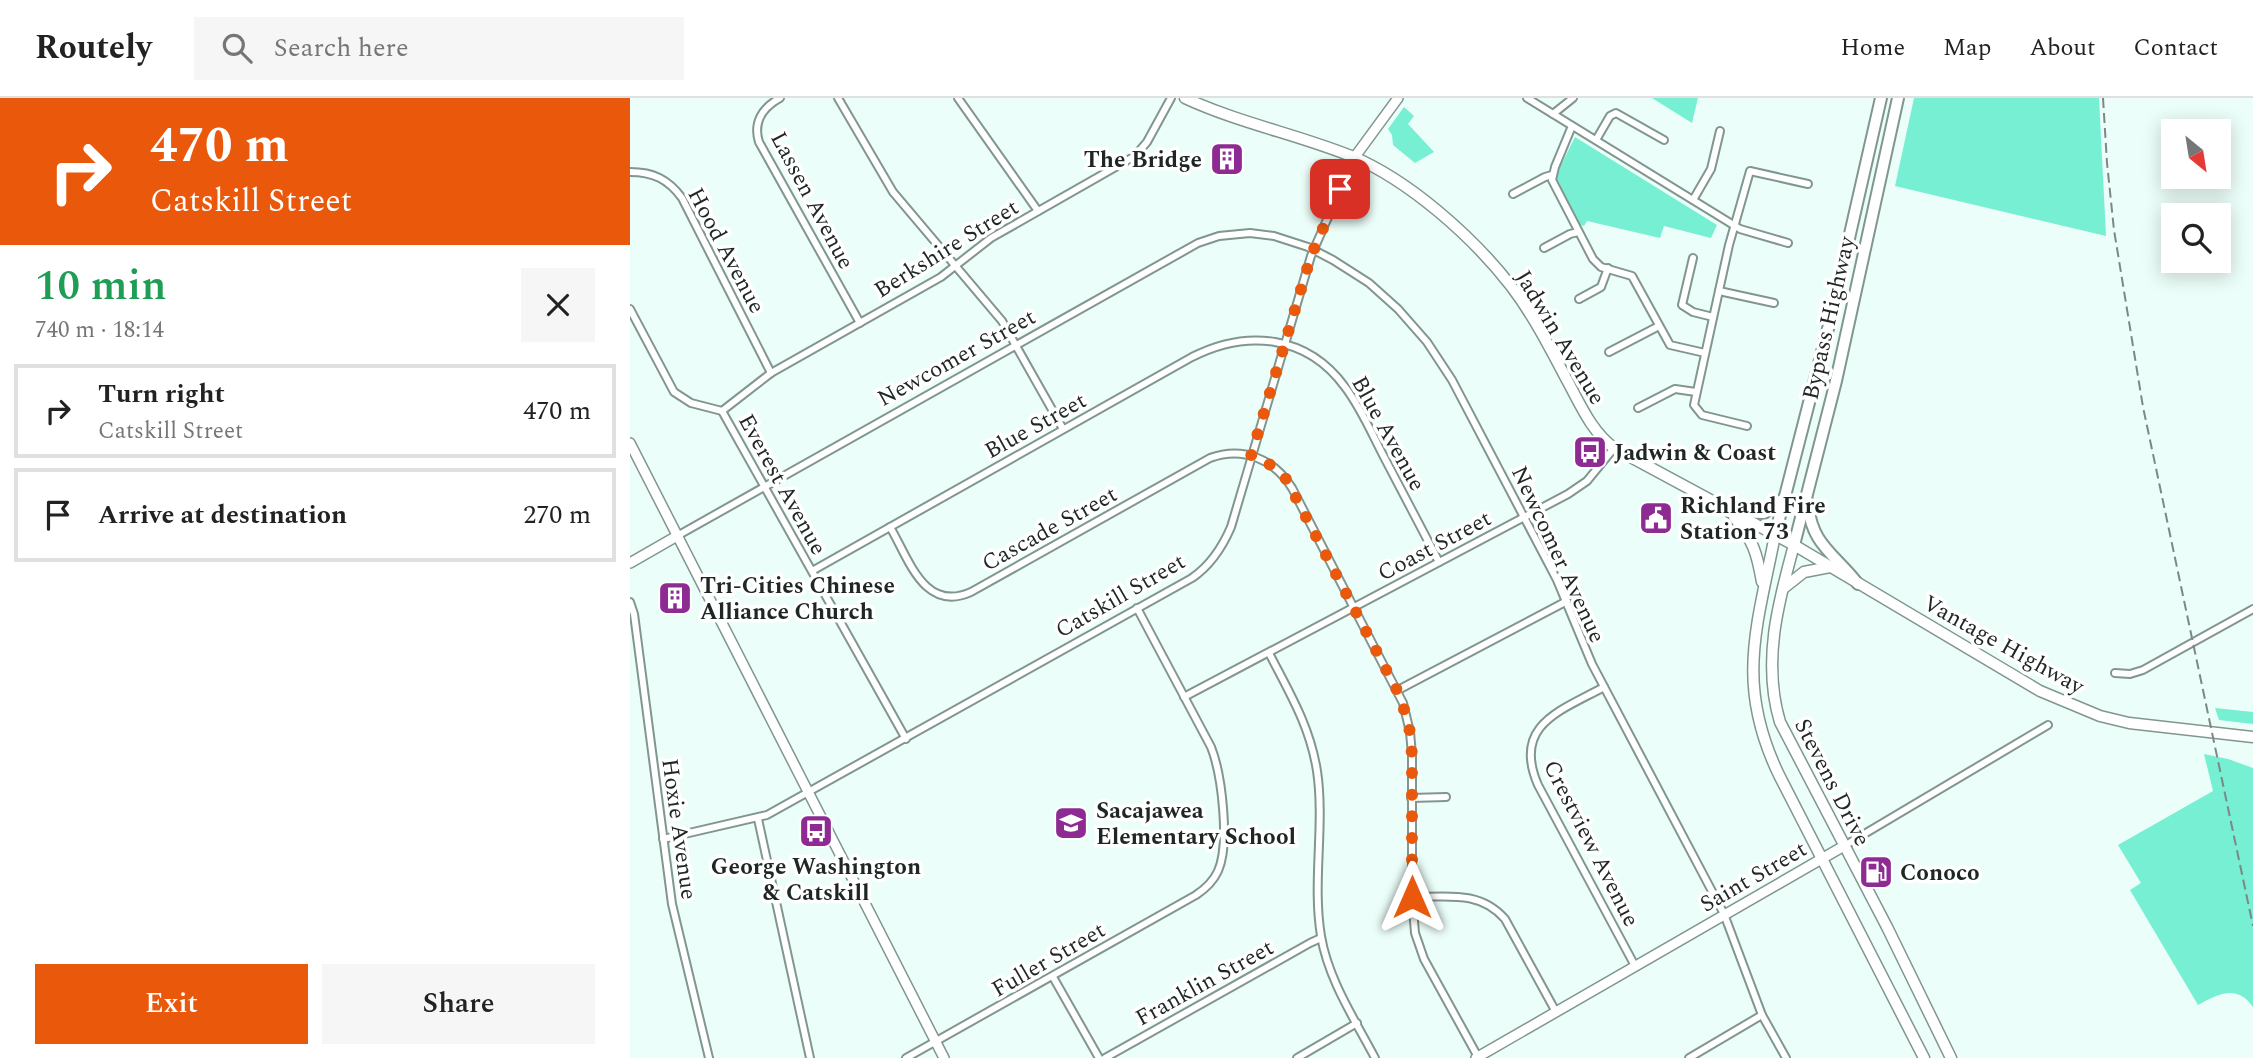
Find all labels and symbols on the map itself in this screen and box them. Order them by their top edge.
north arrow [2161,119,2231,189]
street label: Lassen Avenue [761,126,863,276]
building icon: The Bridge [1208,140,1246,178]
place label: The Bridge [1084,143,1202,178]
pin [1310,159,1370,219]
street label: Hood Avenue [678,181,774,320]
street label: Berkshire Street [868,191,1026,308]
street label: Bypass Highway [1794,232,1865,404]
street label: Jadwin Avenue [1506,264,1614,412]
street label: Newcomer Street [871,300,1042,416]
street label: Blue Avenue [1342,370,1434,498]
street label: Blue Street [978,384,1093,469]
street label: Everest Avenue [728,408,835,562]
bus stop icon: Jadwin & Coast [1571,433,1609,471]
place label: Jadwin & Coast [1614,436,1776,471]
street label: Newcomer Avenue [1501,460,1614,649]
street label: Cascade Street [976,478,1124,581]
place label: Richland Fire Station 73 [1680,489,1826,550]
public building icon: Richland Fire Station 73 [1637,499,1675,537]
street label: Coast Street [1372,502,1498,591]
street label: Catskill Street [1049,545,1192,648]
place label: Tri-Cities Chinese Alliance Church [700,569,895,630]
building icon: Tri-Cities Chinese Alliance Church [656,579,694,617]
street label: Vantage Highway [1916,586,2091,705]
street label: Stevens Drive [1784,713,1879,853]
street label: Crestview Avenue [1533,754,1648,933]
street label: Hoxie Avenue [651,756,706,902]
place label: Sacajawea Elementary School [1096,794,1296,855]
school or university icon: Sacajawea Elementary School [1052,804,1090,842]
bus stop icon: George Washington & Catskill [797,812,835,850]
street label: Saint Street [1694,832,1814,922]
place label: George Washington & Catskill [711,850,921,911]
fuel station icon: Conoco [1857,853,1895,891]
place label: Conoco [1900,856,1980,891]
position arrow [1375,860,1449,934]
street label: Fuller Street [985,913,1112,1007]
street label: Franklin Street [1129,931,1280,1036]

